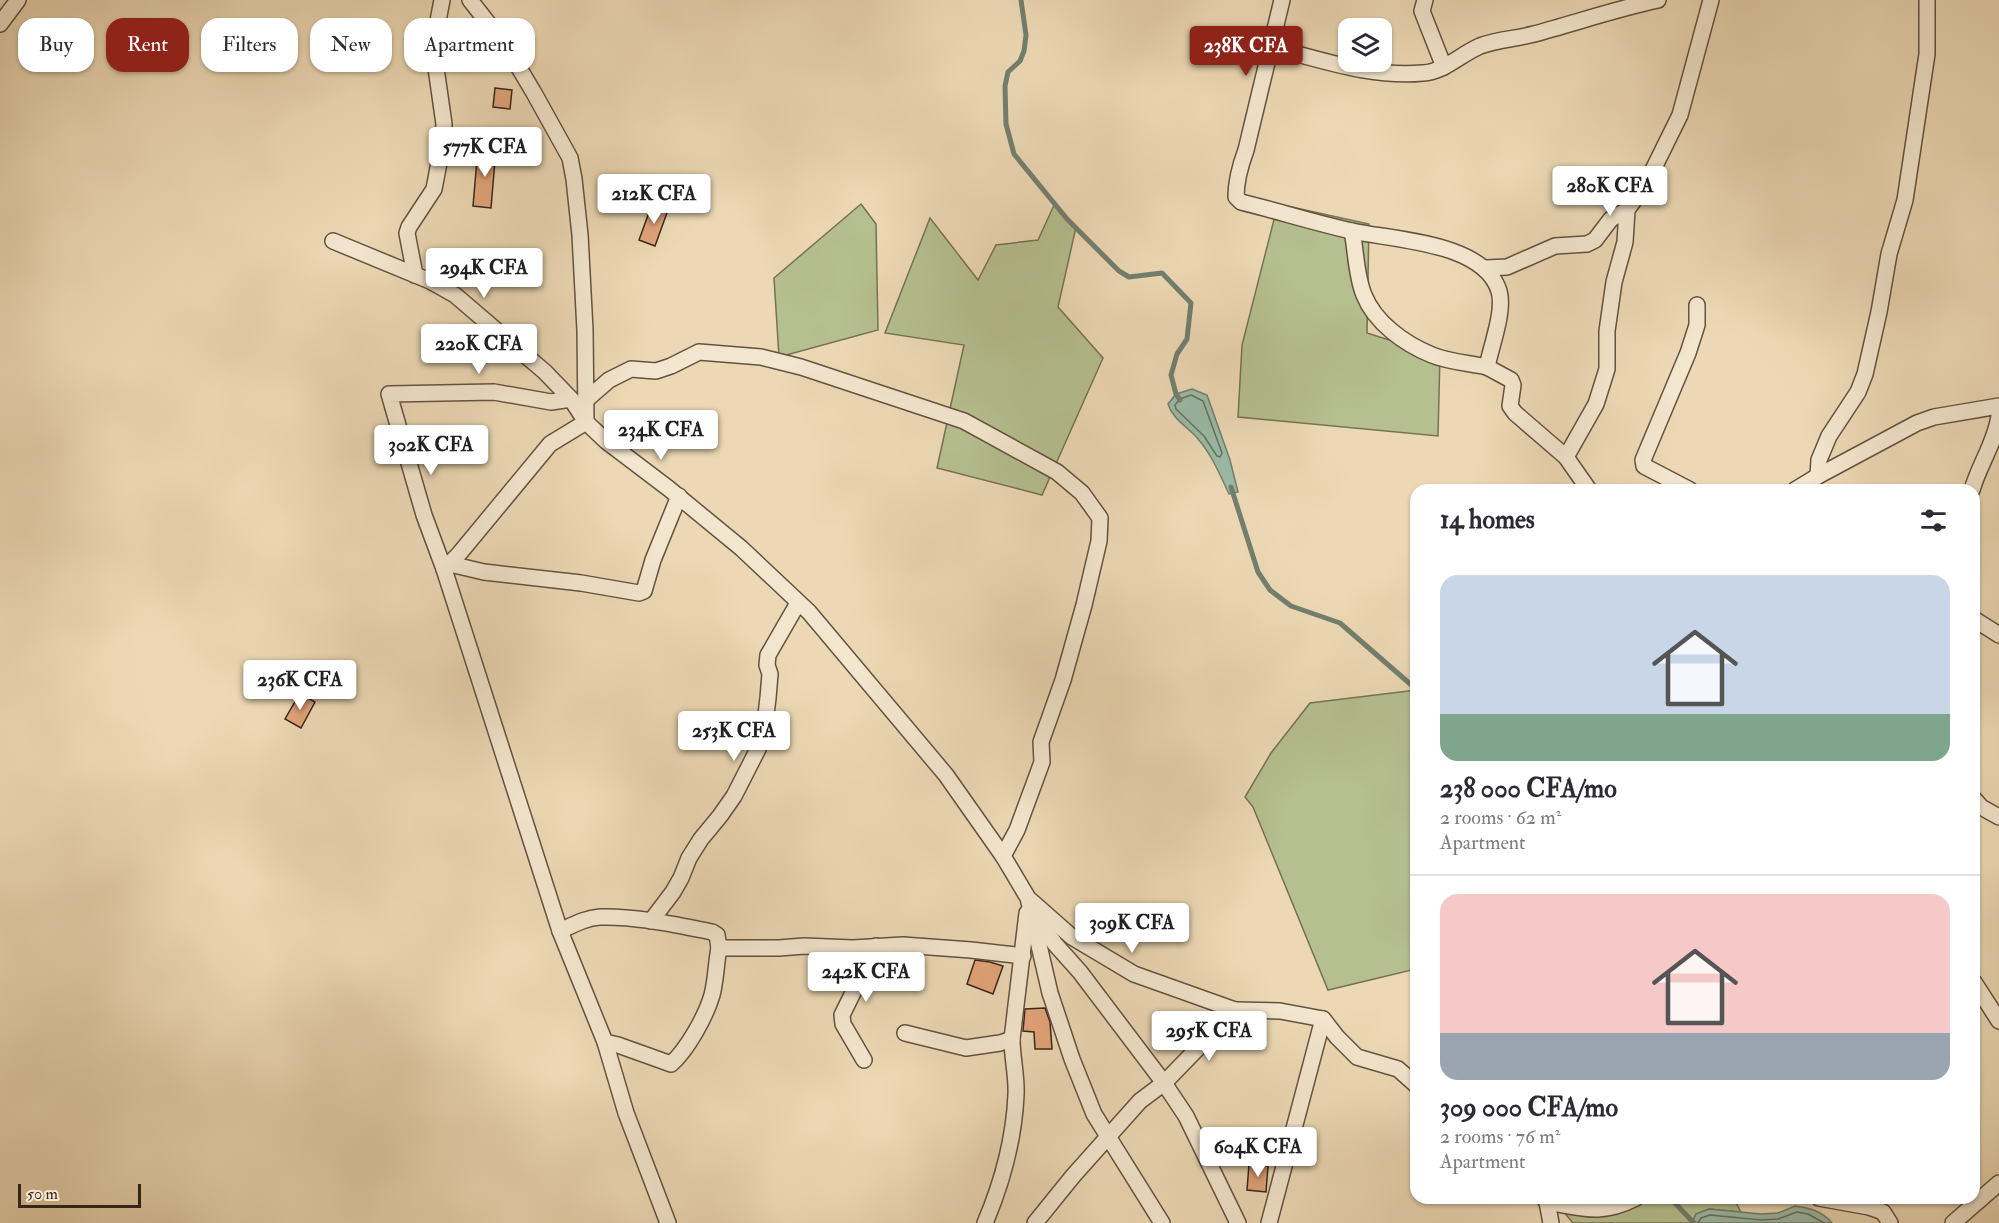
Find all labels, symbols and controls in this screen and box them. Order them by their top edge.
chip: Buy [18,18,94,72]
chip: Rent [106,18,189,72]
chip: Filters [201,18,298,72]
chip: New [310,18,392,72]
chip: Apartment [404,18,535,72]
map controls [1338,18,1392,72]
button: layers [1338,18,1392,72]
pin: 238K CFA [1184,26,1308,77]
text: 238K CFA [1204,33,1288,58]
pin: 577K CFA [423,127,547,178]
text: 577K CFA [443,134,527,159]
pin: 280K CFA [1548,166,1672,217]
text: 280K CFA [1566,173,1654,198]
pin: 212K CFA [592,174,716,225]
text: 212K CFA [612,181,696,206]
pin: 294K CFA [422,248,546,299]
text: 294K CFA [440,255,528,280]
pin: 220K CFA [417,324,541,375]
text: 220K CFA [435,331,523,356]
pin: 234K CFA [599,410,723,461]
text: 234K CFA [618,417,704,442]
pin: 302K CFA [369,425,493,476]
text: 302K CFA [388,432,474,457]
text: 14 homes [1440,504,1535,536]
icon: filters [1917,504,1950,537]
icon: home [1641,614,1749,722]
pin: 236K CFA [238,660,362,711]
text: 236K CFA [257,667,343,692]
pin: 253K CFA [672,711,796,762]
text: 253K CFA [692,718,776,743]
text: 238 000 CFA/mo [1440,773,1617,805]
text: 2 rooms · 62 m² [1440,805,1561,830]
text: Apartment [1440,830,1525,855]
pin: 309K CFA [1070,903,1194,954]
text: 309K CFA [1089,910,1175,935]
icon: home [1641,933,1749,1041]
pin: 242K CFA [804,952,928,1003]
text: 242K CFA [822,959,910,984]
pin: 295K CFA [1147,1011,1271,1062]
text: 295K CFA [1166,1018,1252,1043]
text: 309 000 CFA/mo [1440,1092,1618,1124]
text: 2 rooms · 76 m² [1440,1124,1560,1149]
pin: 604K CFA [1196,1127,1320,1178]
text: 604K CFA [1214,1134,1302,1159]
text: Apartment [1440,1149,1525,1174]
scale bar [18,1181,141,1208]
text: 50 m [27,1184,58,1204]

